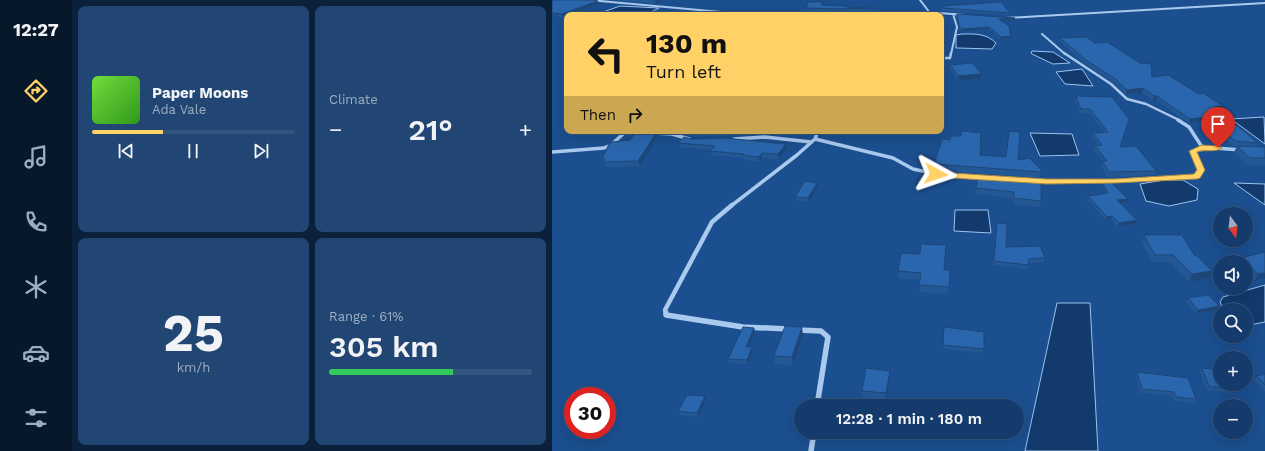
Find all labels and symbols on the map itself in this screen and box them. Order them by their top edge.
pin [1201,107,1235,148]
position arrow [915,153,957,195]
north arrow [1213,207,1253,247]
speed limit sign: 30 [564,387,616,439]

